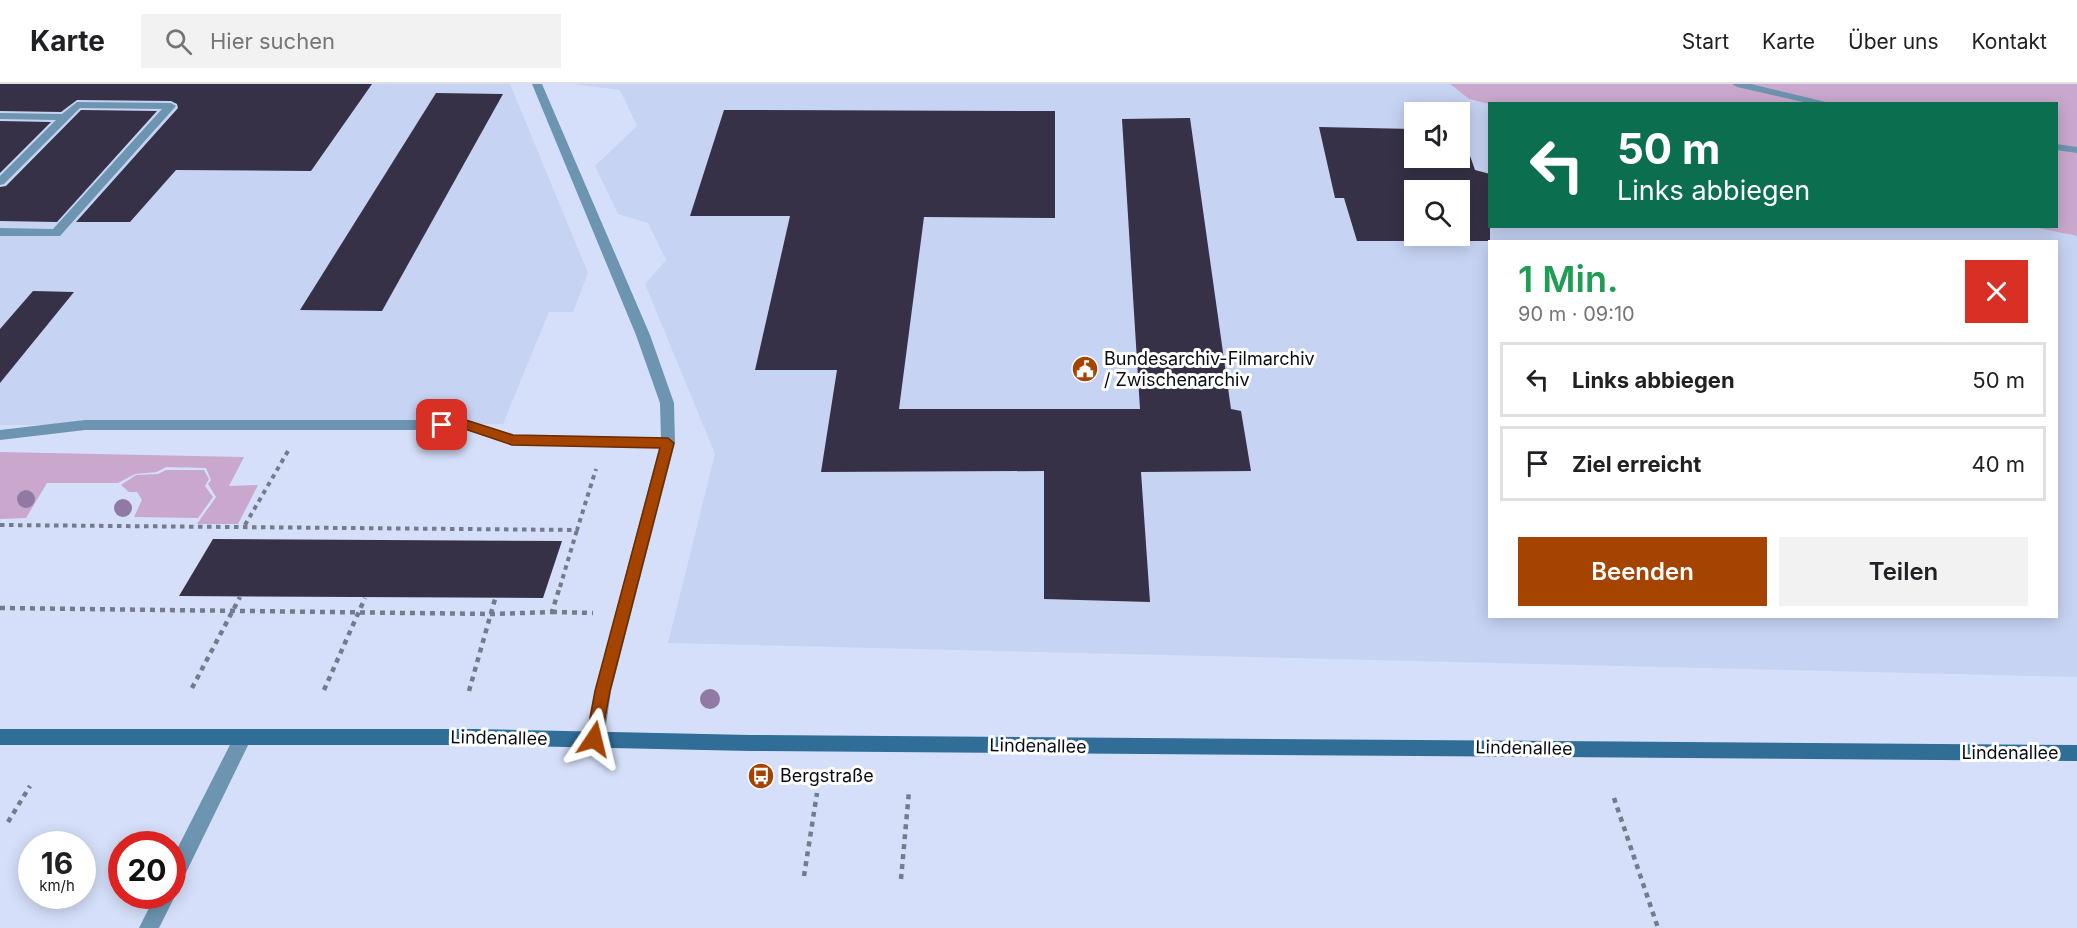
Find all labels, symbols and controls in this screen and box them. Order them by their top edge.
search box [141,14,561,68]
text: Karte [30,24,105,58]
icon: search [162,25,195,58]
text: Hier suchen [210,28,335,54]
text: Start [1682,29,1729,54]
text: Karte [1762,29,1815,54]
text: Über uns [1848,29,1939,54]
text: Kontakt [1972,29,2047,54]
map controls [1404,102,1470,246]
button: sound [1404,102,1470,168]
text: 50 m [1617,123,1720,174]
icon: left [1518,126,1596,204]
text: Links abbiegen [1617,174,1810,207]
button: search [1404,180,1470,246]
text: 1 Min. [1518,257,1618,301]
button: close [1965,260,2028,323]
text: 90 m · 09:10 [1518,302,1635,326]
place label: Bundesarchiv-Filmarchiv / Zwischenarchiv [1104,348,1315,390]
public building icon: Bundesarchiv-Filmarchiv / Zwischenarchiv [1070,354,1100,384]
icon: left [1521,363,1554,396]
text: Links abbiegen [1572,367,1735,393]
text: 50 m [1972,367,2025,393]
pin [416,399,467,450]
icon: arrive [425,408,458,441]
icon: arrive [1521,447,1554,480]
text: Ziel erreicht [1572,451,1701,477]
text: 40 m [1971,451,2025,477]
button: Beenden [1518,537,1767,606]
button: Teilen [1779,537,2028,606]
position arrow [562,707,626,771]
street label: Lindenallee [450,726,548,749]
street label: Lindenallee [989,734,1087,757]
street label: Lindenallee [1475,736,1573,759]
street label: Lindenallee [1961,742,2059,763]
bus stop icon: Bergstraße [746,761,776,791]
place label: Bergstraße [780,765,874,786]
speed limit sign: 20 [108,831,186,909]
text: 16 [41,845,73,881]
text: km/h [39,876,75,895]

